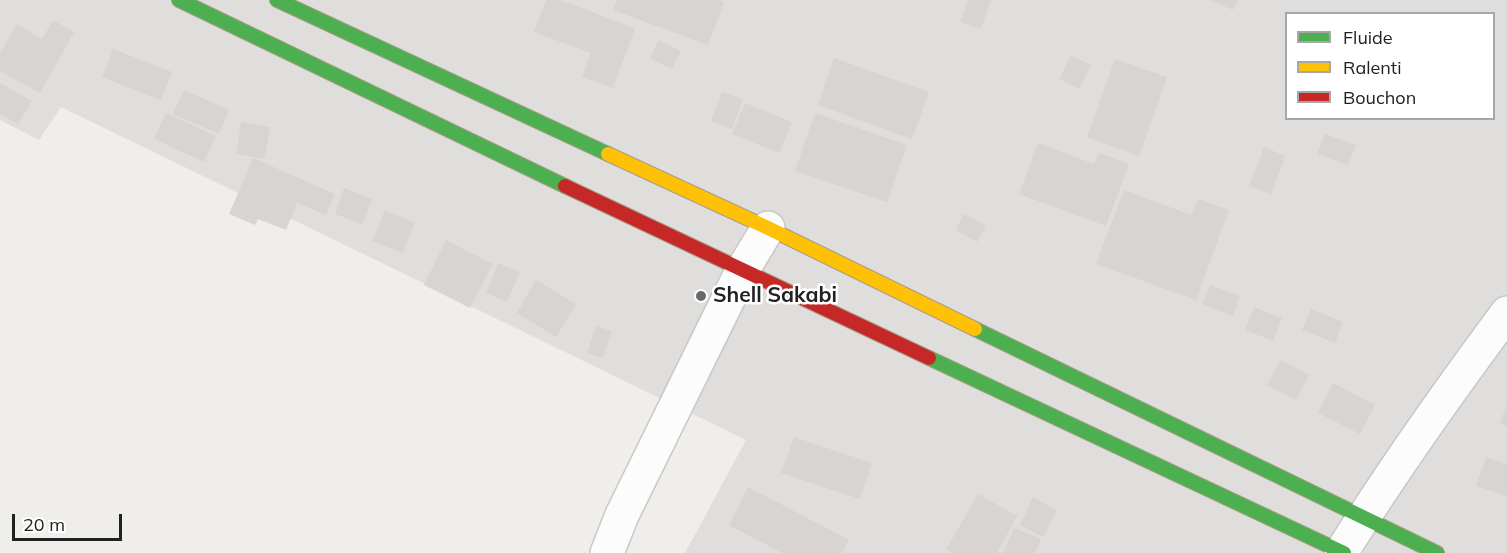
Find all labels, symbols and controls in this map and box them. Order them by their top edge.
legend [1285,12,1495,120]
text: Fluide [1343,26,1393,49]
text: Ralenti [1343,56,1401,79]
text: Bouchon [1343,86,1416,109]
place label: Shell Sakabi [713,283,837,309]
marker: Shell Sakabi [694,289,708,303]
scale bar [15,502,124,540]
text: 20 m [23,513,65,536]

